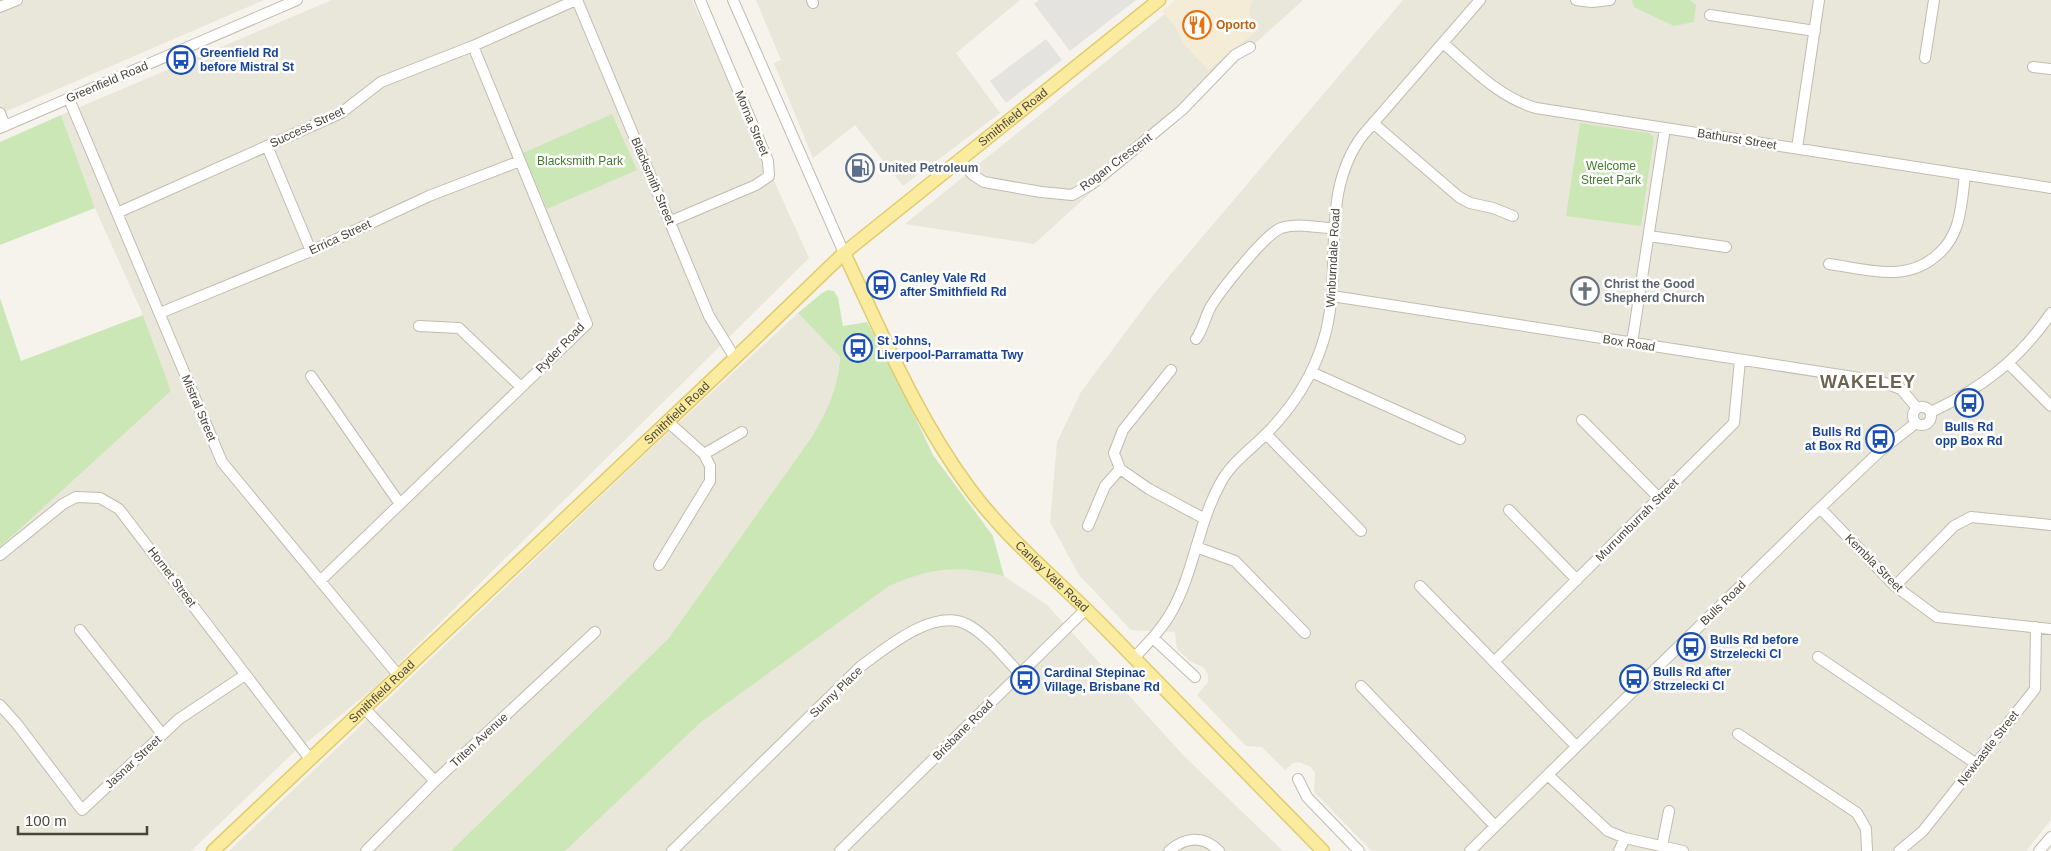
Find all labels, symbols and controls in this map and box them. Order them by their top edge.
restaurant icon: Oporto [1182,10,1212,40]
place label: Oporto [1216,18,1256,32]
bus stop icon: Greenfield Rd before Mistral St [166,45,196,75]
place label: Greenfield Rd before Mistral St [200,46,294,74]
street label: Greenfield Road [64,58,150,106]
street label: Smithfield Road [975,85,1050,149]
street label: Morna Street [732,88,772,158]
street label: Success Street [267,103,347,150]
street label: Bathurst Street [1696,126,1778,152]
street label: Rogan Crescent [1077,130,1155,194]
street label: Blacksmith Street [628,135,678,227]
fuel station icon: United Petroleum [845,153,875,183]
park label: Blacksmith Park [537,154,624,168]
park label: Welcome Street Park [1581,159,1642,187]
place label: United Petroleum [879,161,978,175]
street label: Winburndale Road [1323,208,1343,308]
street label: Errica Street [307,216,374,257]
bus stop icon: Canley Vale Rd after Smithfield Rd [866,270,896,300]
place label: Canley Vale Rd after Smithfield Rd [900,271,1007,299]
church icon: Christ the Good Shepherd Church [1570,276,1600,306]
place label: Christ the Good Shepherd Church [1604,277,1705,305]
street label: Ryder Road [533,320,587,376]
street label: Box Road [1602,332,1656,354]
bus stop icon: St Johns, Liverpool-Parramatta Twy [843,333,873,363]
place label: St Johns, Liverpool-Parramatta Twy [877,334,1024,362]
district label: WAKELEY [1820,372,1916,392]
street label: Mistral Street [179,373,220,444]
street label: Smithfield Road [641,379,712,447]
bus stop icon: Bulls Rd opp Box Rd [1954,388,1984,418]
place label: Bulls Rd opp Box Rd [1935,420,2003,448]
bus stop icon: Bulls Rd at Box Rd [1865,424,1895,454]
place label: Bulls Rd at Box Rd [1805,425,1861,453]
street label: Murrumburrah Street [1593,475,1682,564]
street label: Kembla Street [1842,531,1906,595]
street label: Canley Vale Road [1012,538,1091,615]
street label: Hornet Street [145,544,199,610]
street label: Bulls Road [1697,578,1749,628]
bus stop icon: Bulls Rd before Strzelecki Cl [1676,632,1706,662]
place label: Bulls Rd before Strzelecki Cl [1710,633,1799,661]
street label: Smithfield Road [346,657,417,726]
street label: Sunny Place [807,663,865,720]
bus stop icon: Bulls Rd after Strzelecki Cl [1619,664,1649,694]
bus stop icon: Cardinal Stepinac Village, Brisbane Rd [1010,665,1040,695]
place label: Bulls Rd after Strzelecki Cl [1653,665,1731,693]
place label: Cardinal Stepinac Village, Brisbane Rd [1044,666,1160,694]
street label: Brisbane Road [930,697,996,763]
street label: Newcastle Street [1955,707,2022,788]
street label: Triten Avenue [447,710,511,770]
street label: Jasnar Street [102,732,164,791]
scale bar [18,804,146,836]
text: 100 m [25,812,67,829]

